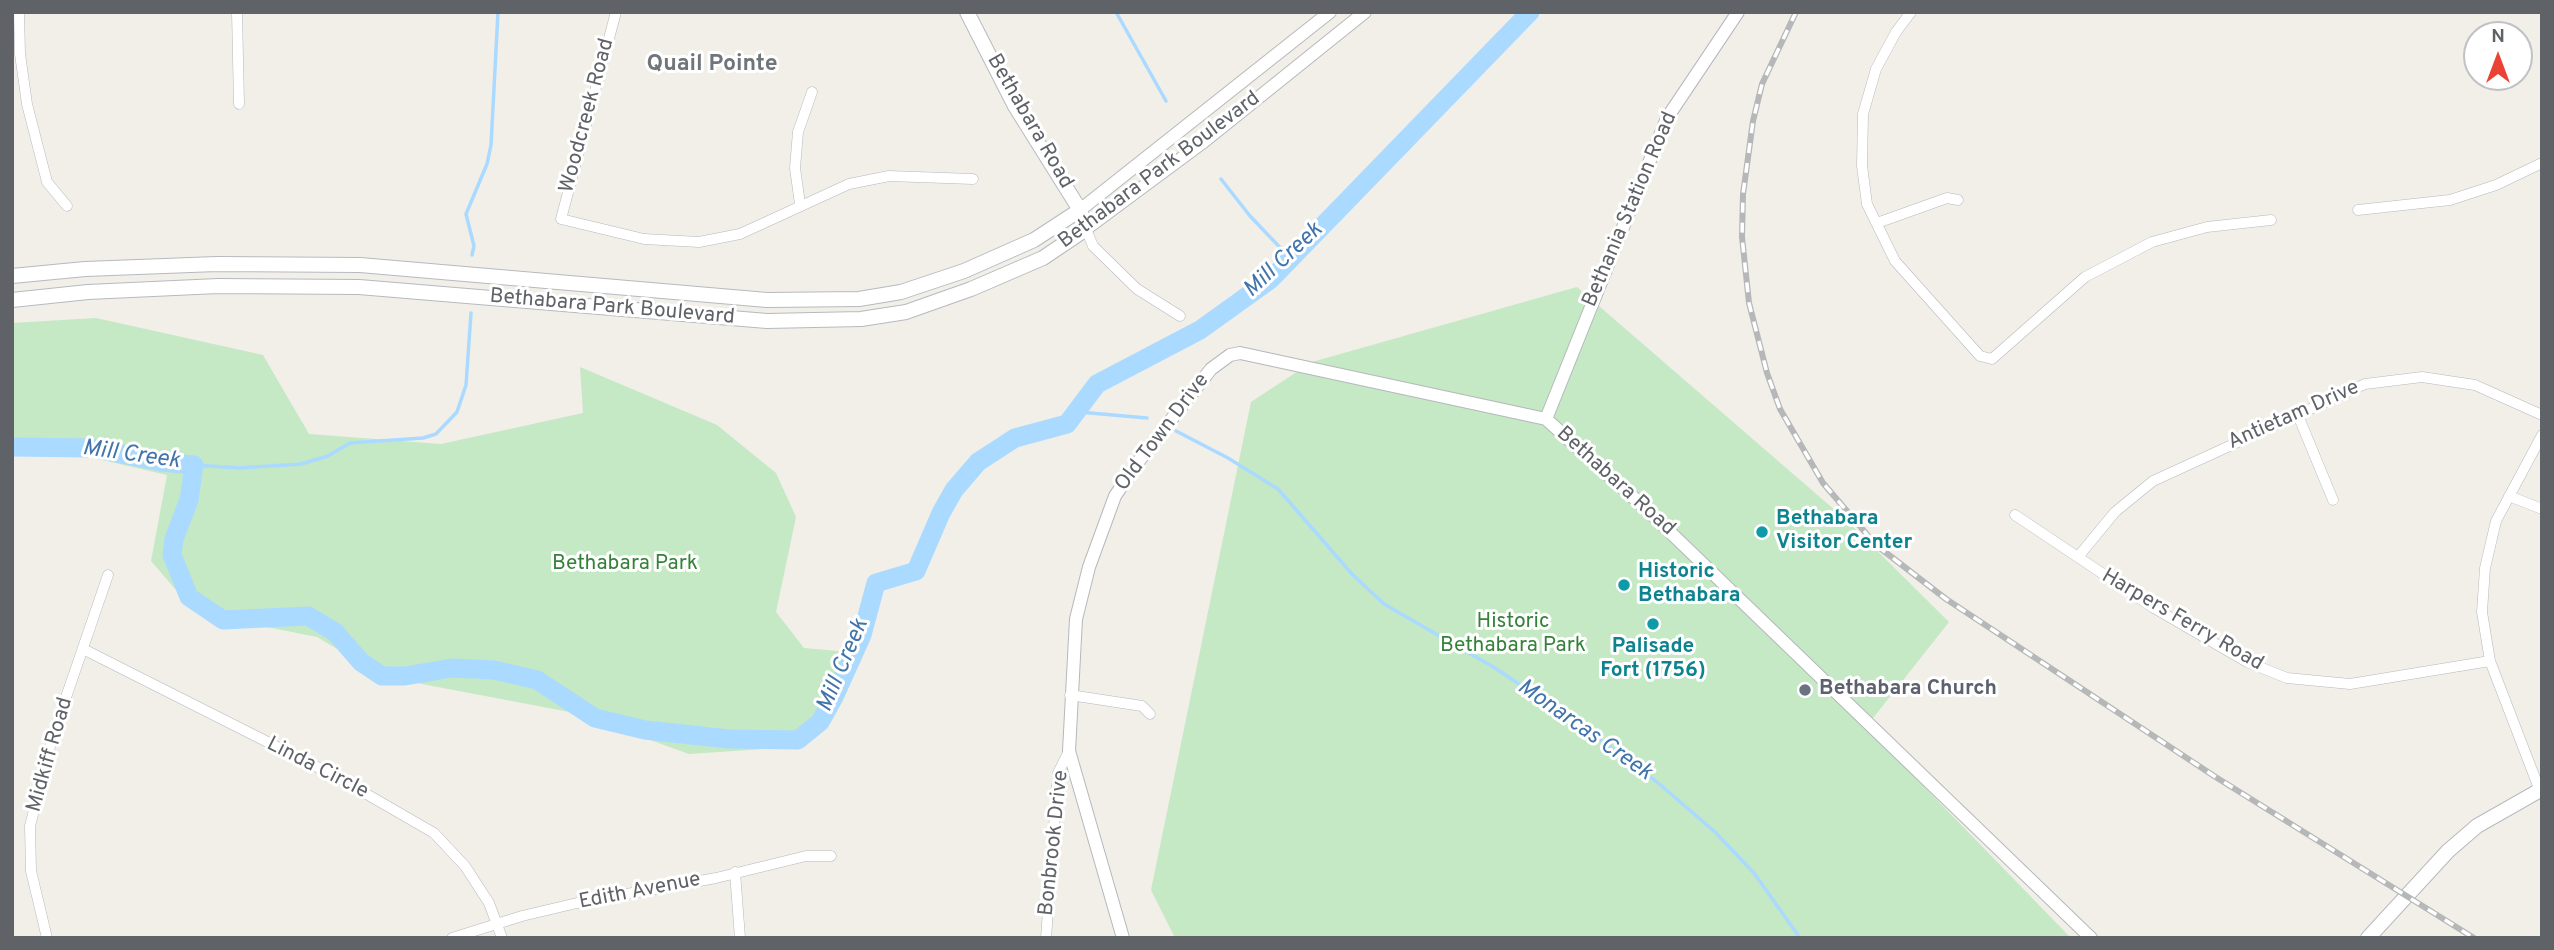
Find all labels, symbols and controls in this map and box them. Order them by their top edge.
north arrow [2463,21,2533,91]
text: N [2491,25,2505,49]
street label: Woodcreek Road [555,36,621,196]
street label: Bethabara Road [980,50,1078,194]
district label: Quail Pointe [647,51,777,79]
street label: Bethabara Park Boulevard [1054,87,1266,255]
street label: Bethania Station Road [1578,109,1684,311]
water label: Mill Creek [1239,217,1329,305]
street label: Bethabara Park Boulevard [488,285,736,331]
street label: Old Town Drive [1111,369,1215,497]
street label: Antietam Drive [2224,376,2364,456]
street label: Bethabara Road [1550,422,1680,542]
water label: Mill Creek [80,436,182,476]
place label: Bethabara Visitor Center [1776,507,1912,557]
marker: Bethabara Visitor Center [1754,524,1770,540]
park label: Bethabara Park [552,552,698,578]
place label: Historic Bethabara [1638,560,1740,610]
street label: Harpers Ferry Road [2097,564,2267,678]
marker: Historic Bethabara [1616,577,1632,593]
park label: Historic Bethabara Park [1440,610,1586,660]
water label: Mill Creek [812,615,876,717]
marker: Palisade Fort (1756) [1645,616,1661,632]
place label: Palisade Fort (1756) [1600,635,1706,685]
water label: Monarcas Creek [1511,674,1657,788]
place label: Bethabara Church [1819,677,1997,703]
marker: Bethabara Church [1797,682,1813,698]
street label: Midkiff Road [23,695,79,815]
street label: Linda Circle [262,733,372,805]
street label: Bonbrook Drive [1035,769,1075,917]
street label: Edith Avenue [577,868,703,916]

